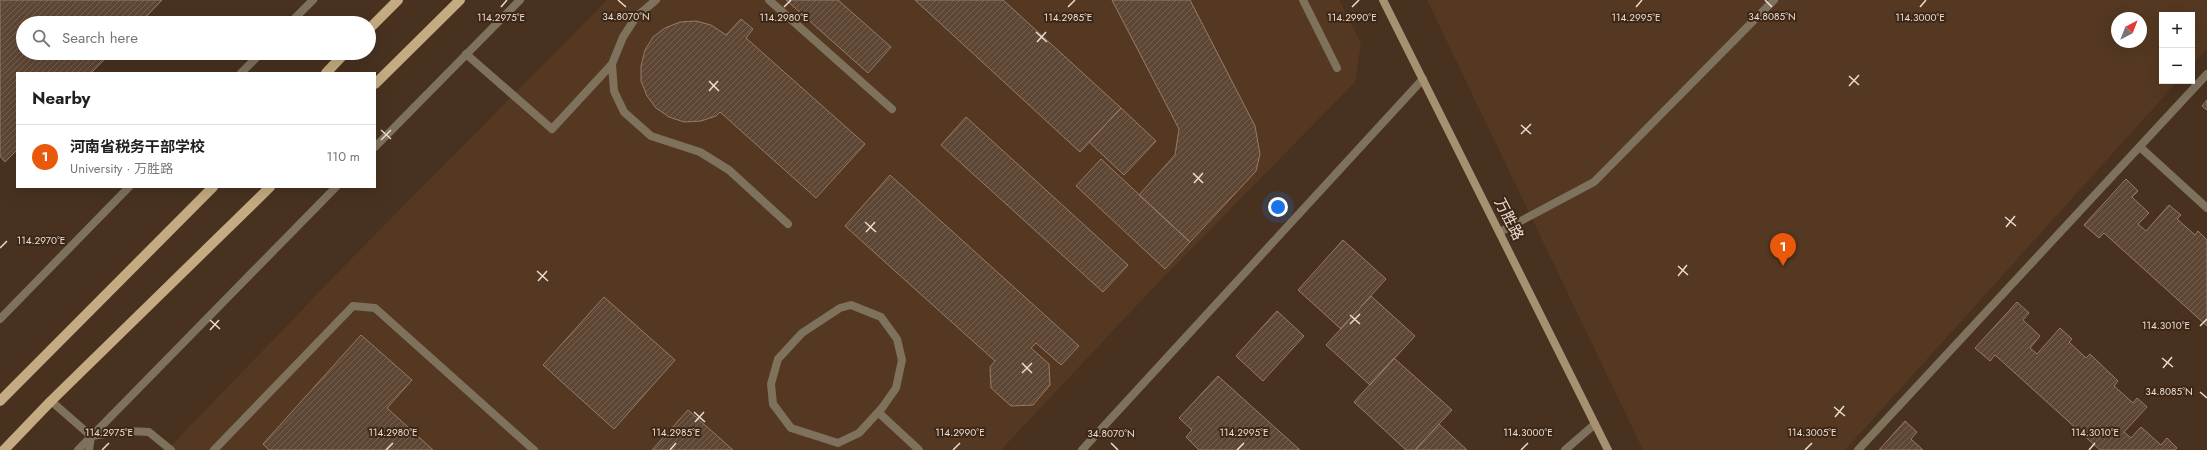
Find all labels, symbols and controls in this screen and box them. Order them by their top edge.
text: 34.8070°N [602,9,650,24]
text: 34.8085°N [1748,9,1796,24]
text: 114.2975°E [477,10,525,25]
text: 114.2980°E [759,10,809,25]
text: 114.2985°E [1044,10,1092,25]
text: 114.2990°E [1327,10,1377,25]
text: 114.2995°E [1612,10,1660,25]
text: 114.3000°E [1895,10,1945,25]
north arrow [2111,12,2147,48]
map controls [2159,12,2195,84]
button: + [2159,12,2195,48]
search box [16,16,376,60]
icon: search [30,27,52,49]
text: Search here [62,27,138,49]
button: − [2159,48,2195,84]
text: Nearby [32,86,90,110]
text: 河南省税务干部学校 [70,136,205,158]
text: 1 [42,147,48,166]
text: 110 m [326,147,360,166]
text: University · 万胜路 [70,159,173,178]
street label: 万胜路 [1489,194,1529,244]
your location [1268,197,1288,217]
text: 114.2970°E [17,233,65,248]
pin: 1 [1770,233,1796,266]
text: 114.3010°E [2142,318,2190,333]
text: 34.8085°N [2145,384,2193,399]
text: 114.2975°E [85,425,133,440]
text: 114.2980°E [368,425,418,440]
text: 114.2985°E [652,425,700,440]
text: 114.2990°E [935,425,985,440]
text: 114.2995°E [1220,425,1268,440]
text: 114.3000°E [1503,425,1553,440]
text: 114.3005°E [1787,425,1837,440]
text: 114.3010°E [2071,425,2119,440]
text: 34.8070°N [1087,426,1135,441]

